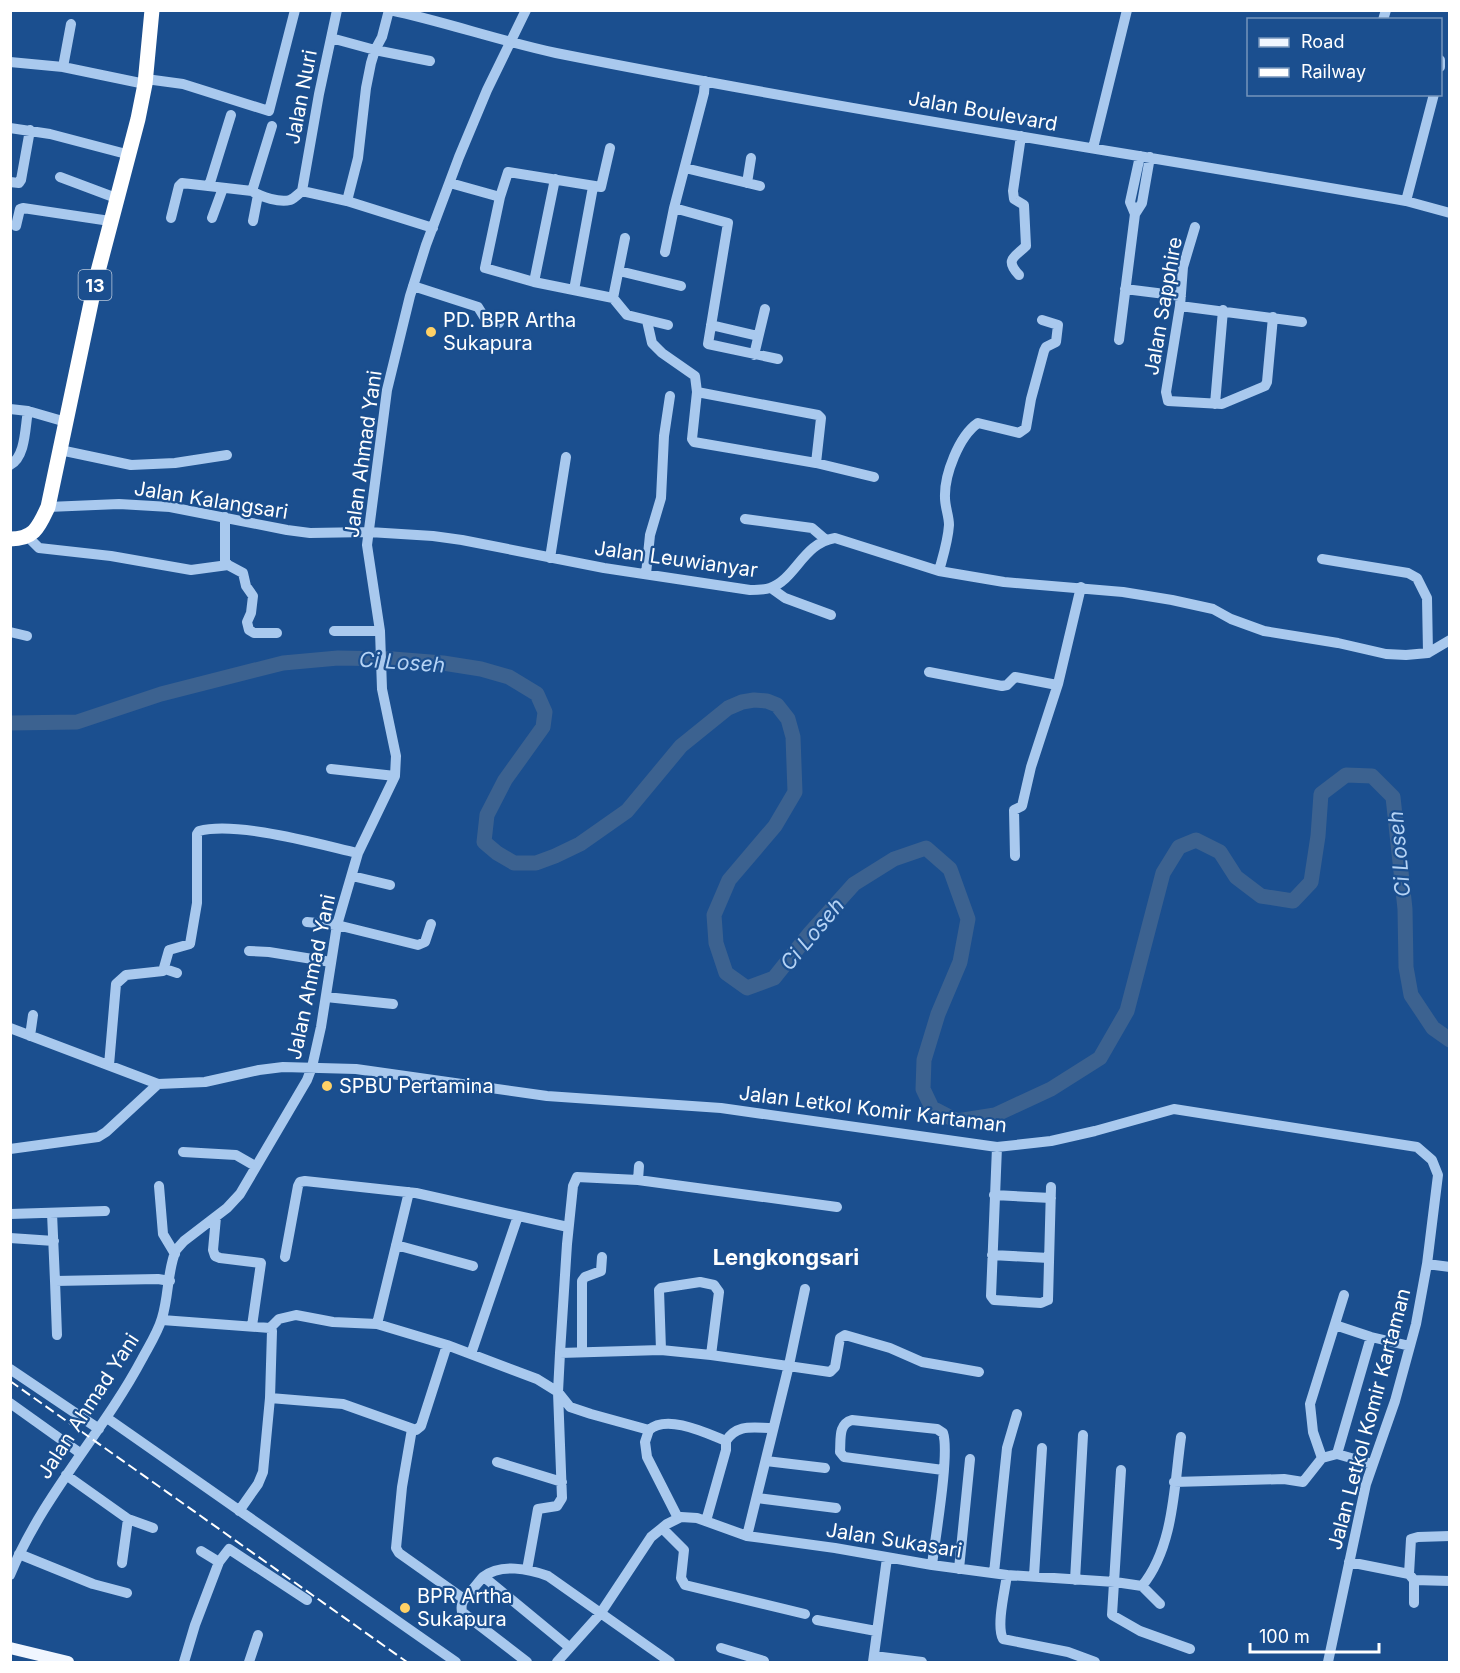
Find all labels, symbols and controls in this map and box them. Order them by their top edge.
legend [1247,18,1442,96]
text: Road [1301,31,1344,52]
street label: Jalan Nuri [280,48,322,146]
text: Railway [1301,61,1366,82]
street label: Jalan Boulevard [907,86,1059,136]
street label: Jalan Sapphire [1139,235,1187,377]
road number: 13 [78,270,112,300]
place label: PD. BPR Artha Sukapura [443,308,576,355]
marker: PD. BPR Artha Sukapura [424,325,438,339]
street label: Jalan Ahmad Yani [339,369,387,539]
street label: Jalan Kalangsari [132,476,290,524]
street label: Jalan Leuwianyar [593,536,760,582]
water label: Ci Loseh [358,647,446,677]
water label: Ci Loseh [1383,810,1415,898]
street label: Jalan Ahmad Yani [282,892,340,1062]
water label: Ci Loseh [775,893,849,975]
place label: SPBU Pertamina [339,1074,494,1098]
marker: SPBU Pertamina [320,1079,334,1093]
street label: Jalan Letkol Komir Kartaman [738,1081,1008,1137]
district label: Lengkongsari [713,1244,859,1270]
street label: Jalan Letkol Komir Kartaman [1322,1286,1416,1552]
street label: Jalan Ahmad Yani [32,1329,144,1483]
street label: Jalan Sukasari [824,1517,964,1563]
place label: BPR Artha Sukapura [417,1584,513,1631]
marker: BPR Artha Sukapura [398,1601,412,1615]
scale bar [1250,1616,1379,1654]
text: 100 m [1259,1626,1310,1647]

